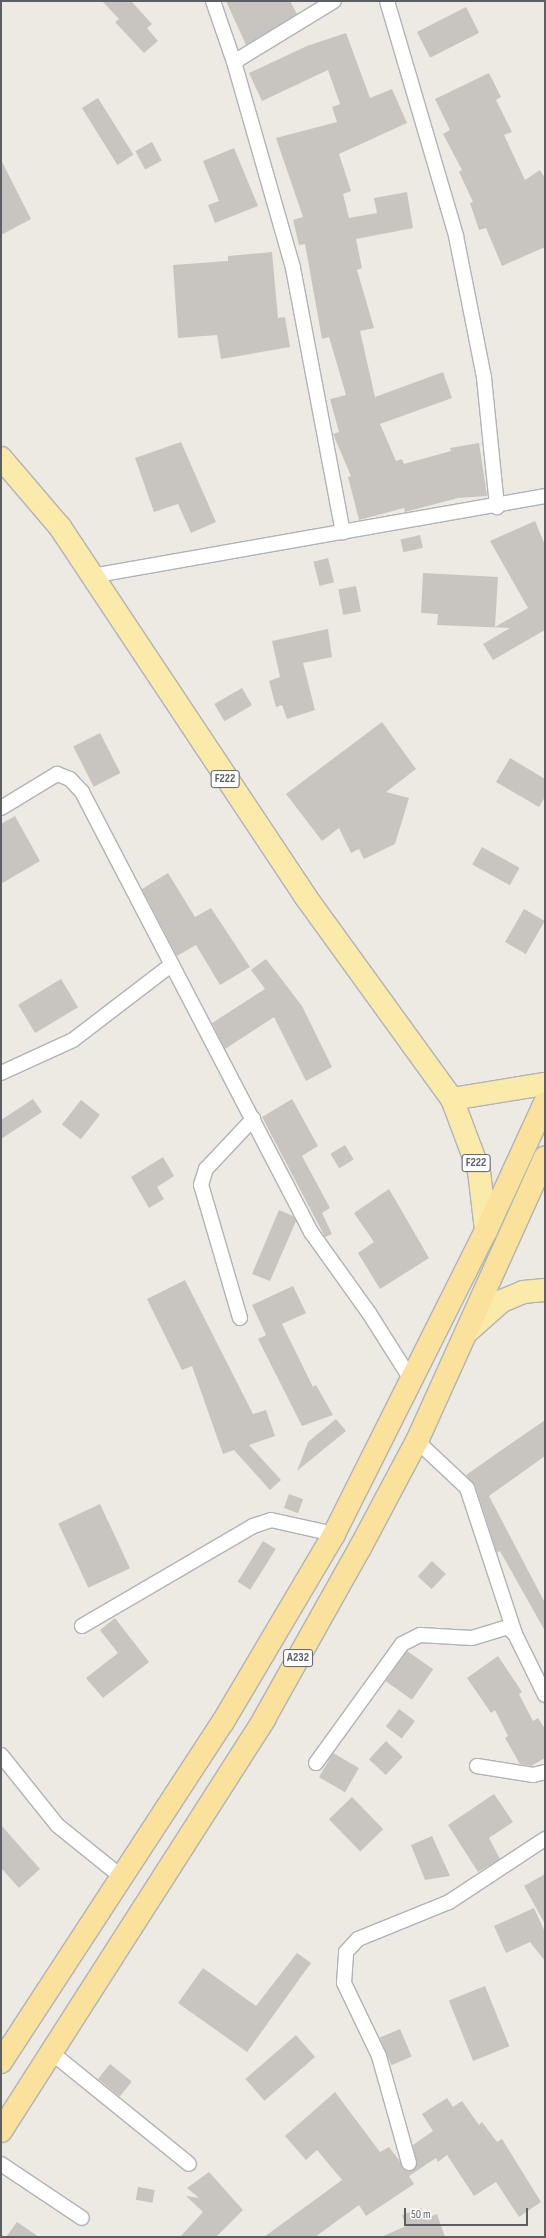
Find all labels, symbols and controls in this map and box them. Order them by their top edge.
road number: F222 [210,769,240,789]
road number: F222 [461,1153,491,1173]
road number: A232 [283,1648,313,1668]
scale bar [406,2200,530,2226]
text: 50 m [411,2207,431,2222]

